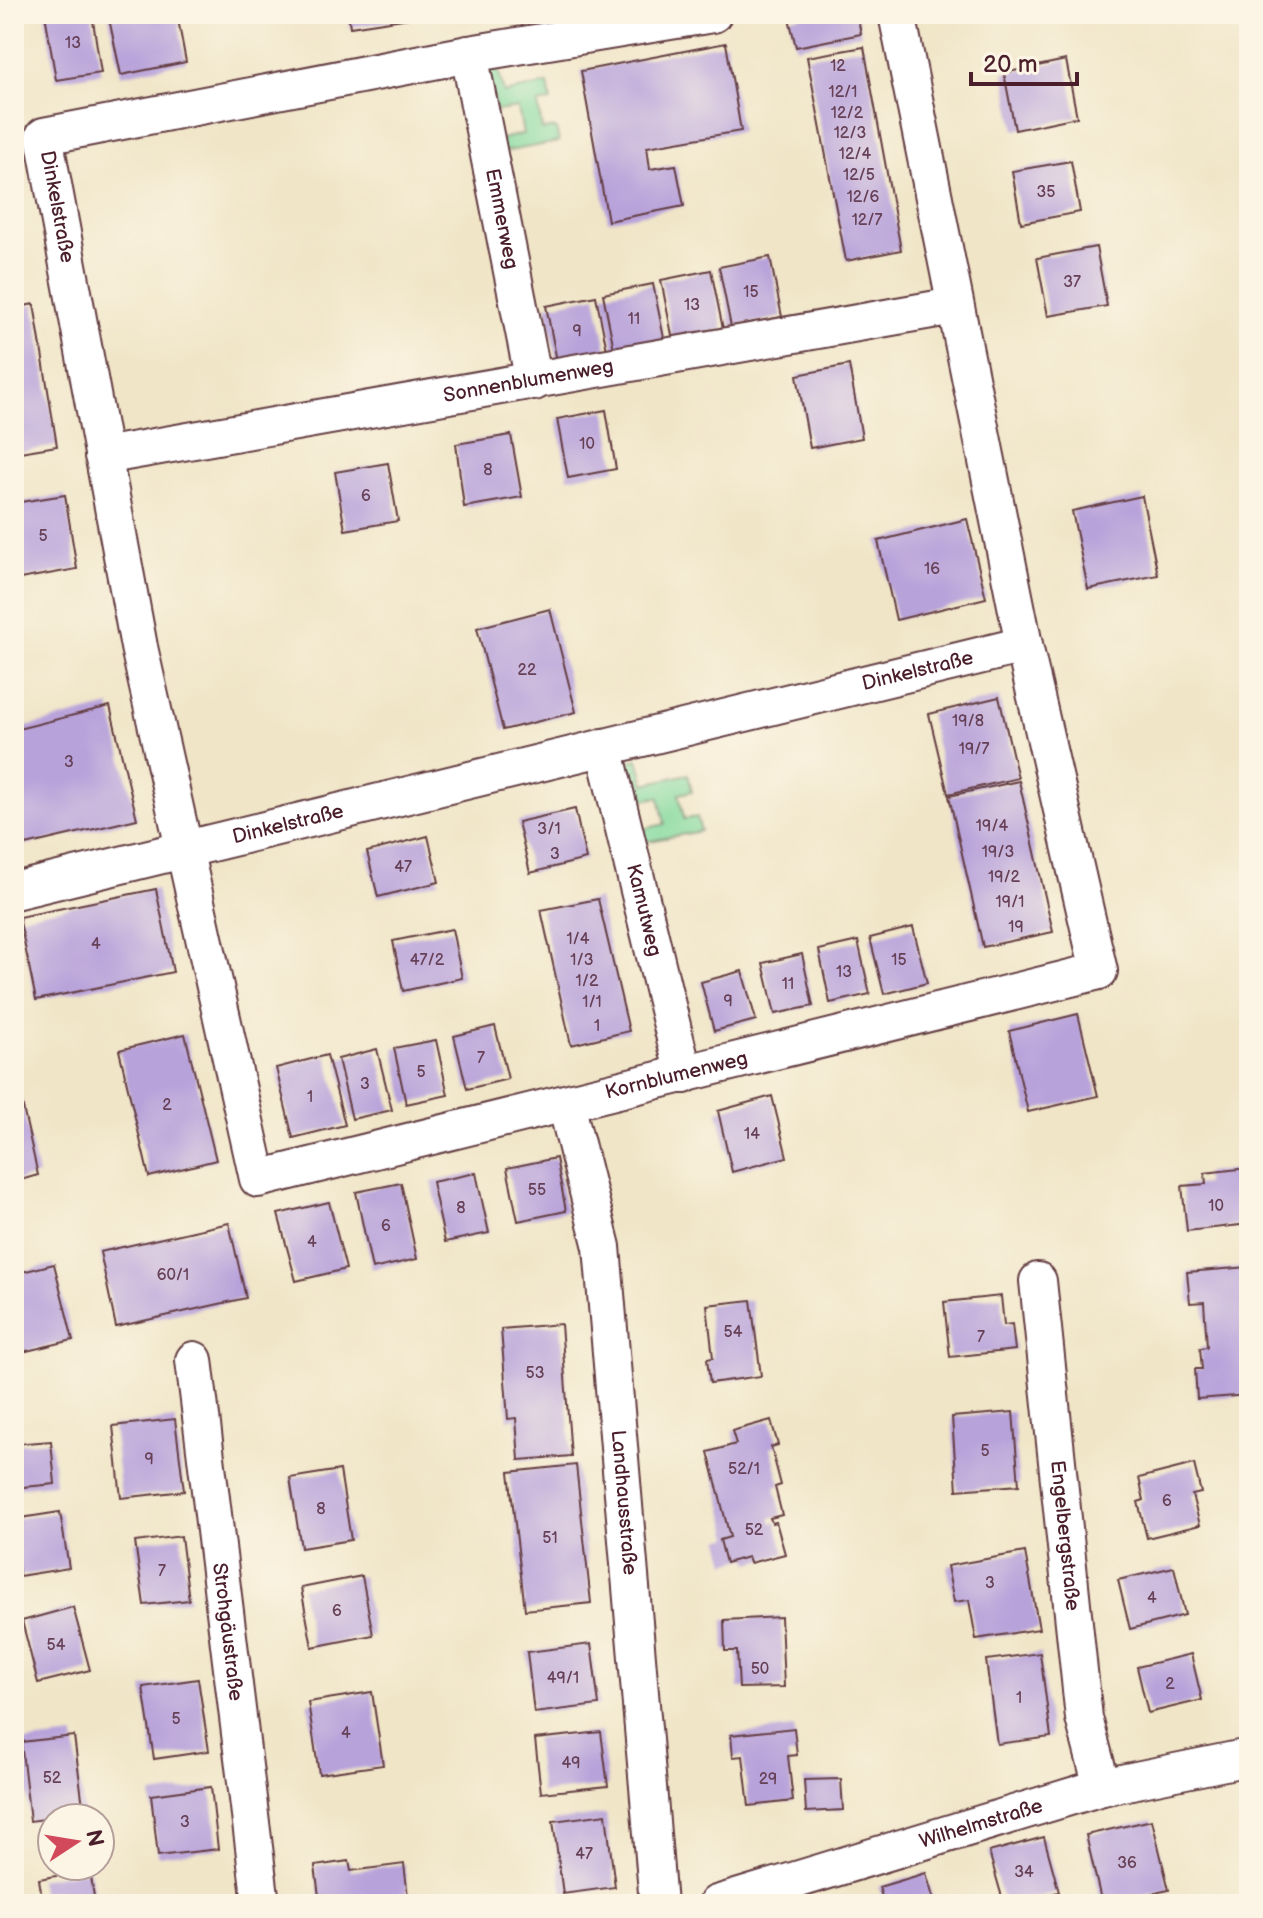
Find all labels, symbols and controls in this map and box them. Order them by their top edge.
house number: 13 [65,34,81,53]
scale bar [971,36,1077,86]
text: 20 m [983,50,1038,79]
house number: 12 [830,57,846,76]
house number: 12/1 [828,83,858,102]
house number: 12/2 [831,104,864,123]
house number: 12/3 [834,124,867,143]
house number: 12/4 [839,145,872,164]
street label: Dinkelstraße [35,149,79,265]
street label: Emmerweg [480,166,523,271]
house number: 12/5 [843,166,875,185]
house number: 35 [1036,183,1056,202]
house number: 12/6 [847,188,880,207]
house number: 12/7 [852,211,882,230]
house number: 37 [1063,273,1081,292]
house number: 15 [743,283,759,302]
house number: 13 [684,296,700,315]
house number: 11 [628,310,640,329]
house number: 9 [572,322,582,341]
street label: Sonnenblumenweg [441,354,615,408]
house number: 10 [579,435,595,454]
house number: 8 [483,461,493,480]
house number: 6 [361,487,371,506]
house number: 5 [38,527,48,546]
house number: 16 [924,560,940,579]
street label: Dinkelstraße [860,646,976,696]
house number: 22 [518,661,537,680]
house number: 19/8 [952,712,984,731]
house number: 19/7 [959,740,989,759]
house number: 3 [64,753,74,772]
street label: Dinkelstraße [230,799,346,849]
house number: 19/4 [976,817,1008,836]
house number: 3/1 [537,820,561,839]
house number: 19/3 [982,843,1014,862]
house number: 3 [550,845,560,864]
house number: 47 [394,858,412,877]
street label: Kamutweg [621,861,667,959]
house number: 19/2 [988,868,1021,887]
house number: 19/1 [996,893,1024,912]
house number: 19 [1008,918,1024,937]
house number: 1/4 [566,930,590,949]
house number: 4 [91,935,101,954]
house number: 47/2 [410,951,445,970]
house number: 1/3 [570,951,594,970]
house number: 15 [891,951,907,970]
house number: 13 [836,963,852,982]
house number: 1/2 [576,972,599,991]
house number: 11 [782,975,794,994]
house number: 9 [723,992,733,1011]
house number: 1/1 [582,993,602,1012]
house number: 1 [594,1017,600,1036]
street label: Kornblumenweg [603,1046,750,1105]
house number: 7 [477,1049,485,1068]
house number: 5 [416,1063,426,1082]
house number: 3 [360,1075,370,1094]
house number: 1 [307,1088,313,1107]
house number: 2 [162,1096,172,1115]
house number: 14 [744,1125,760,1144]
house number: 55 [528,1181,546,1200]
house number: 10 [1208,1197,1224,1216]
house number: 8 [456,1199,466,1218]
house number: 6 [381,1217,391,1236]
house number: 4 [307,1233,317,1252]
house number: 60/1 [157,1266,189,1285]
house number: 54 [724,1323,743,1342]
house number: 7 [977,1328,985,1347]
house number: 53 [525,1364,545,1383]
street label: Landhausstraße [606,1429,642,1576]
house number: 5 [980,1442,990,1461]
house number: 9 [144,1450,154,1469]
street label: Engelbergstraße [1045,1459,1085,1612]
house number: 52/1 [728,1460,760,1479]
house number: 6 [1162,1492,1172,1511]
house number: 8 [316,1500,326,1519]
house number: 52 [745,1521,764,1540]
house number: 51 [542,1529,558,1548]
house number: 7 [158,1562,166,1581]
street label: Strohgäustraße [207,1562,248,1702]
house number: 3 [985,1574,995,1593]
house number: 4 [1147,1589,1157,1608]
house number: 6 [332,1602,342,1621]
house number: 54 [47,1636,66,1655]
house number: 50 [751,1660,769,1679]
house number: 49/1 [547,1669,579,1688]
house number: 2 [1165,1675,1175,1694]
house number: 1 [1016,1689,1022,1708]
house number: 5 [171,1710,181,1729]
house number: 4 [341,1724,351,1743]
house number: 49 [561,1754,581,1773]
house number: 52 [43,1769,62,1788]
house number: 29 [759,1770,777,1789]
street label: Wilhelmstraße [917,1794,1046,1854]
north arrow [36,1802,116,1882]
house number: 3 [180,1813,190,1832]
text: N [79,1827,109,1849]
house number: 47 [575,1845,593,1864]
house number: 36 [1117,1854,1137,1873]
house number: 34 [1014,1863,1034,1882]

